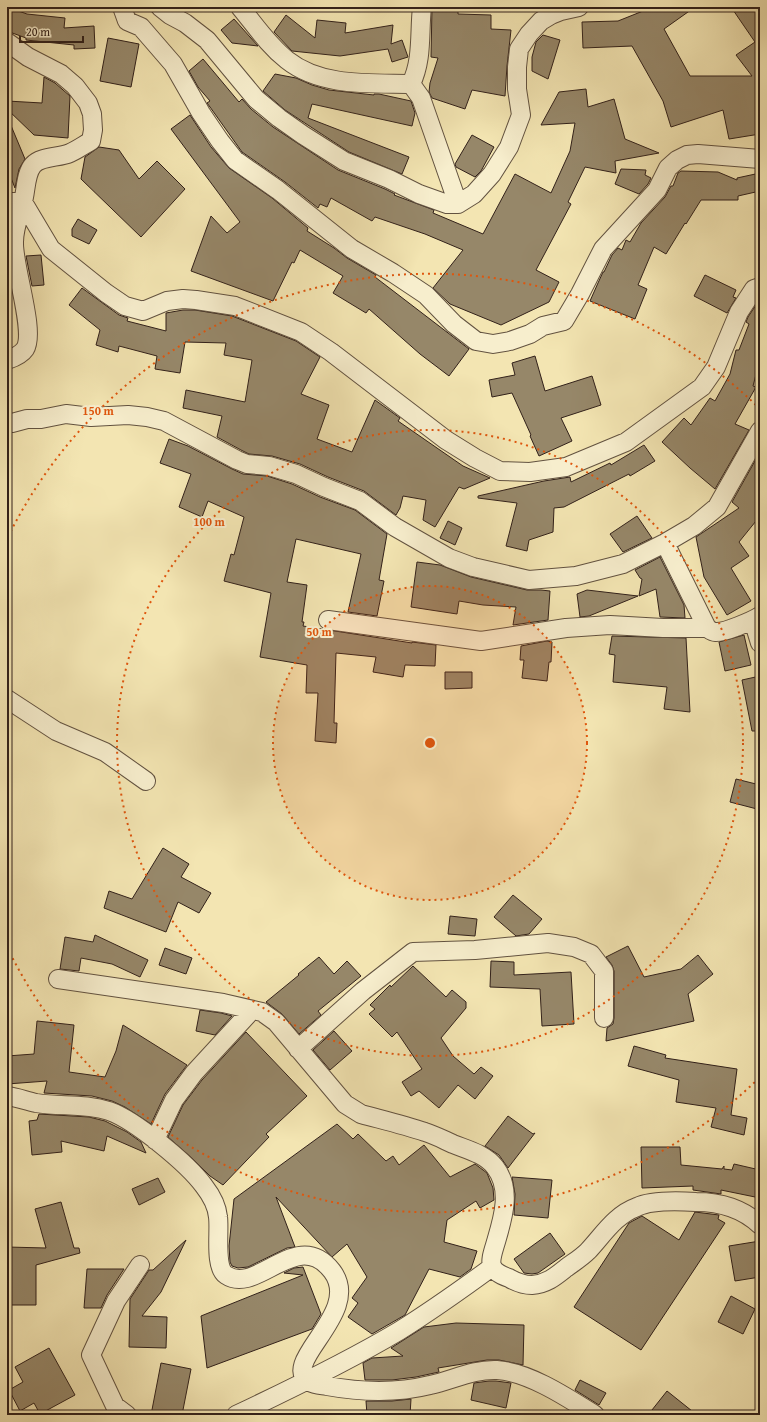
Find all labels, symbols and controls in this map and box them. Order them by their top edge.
scale bar [20,18,83,44]
text: 20 m [26,23,50,40]
text: 150 m [82,402,115,419]
text: 100 m [193,513,226,530]
text: 50 m [306,623,332,640]
centre of rings [423,736,437,750]

